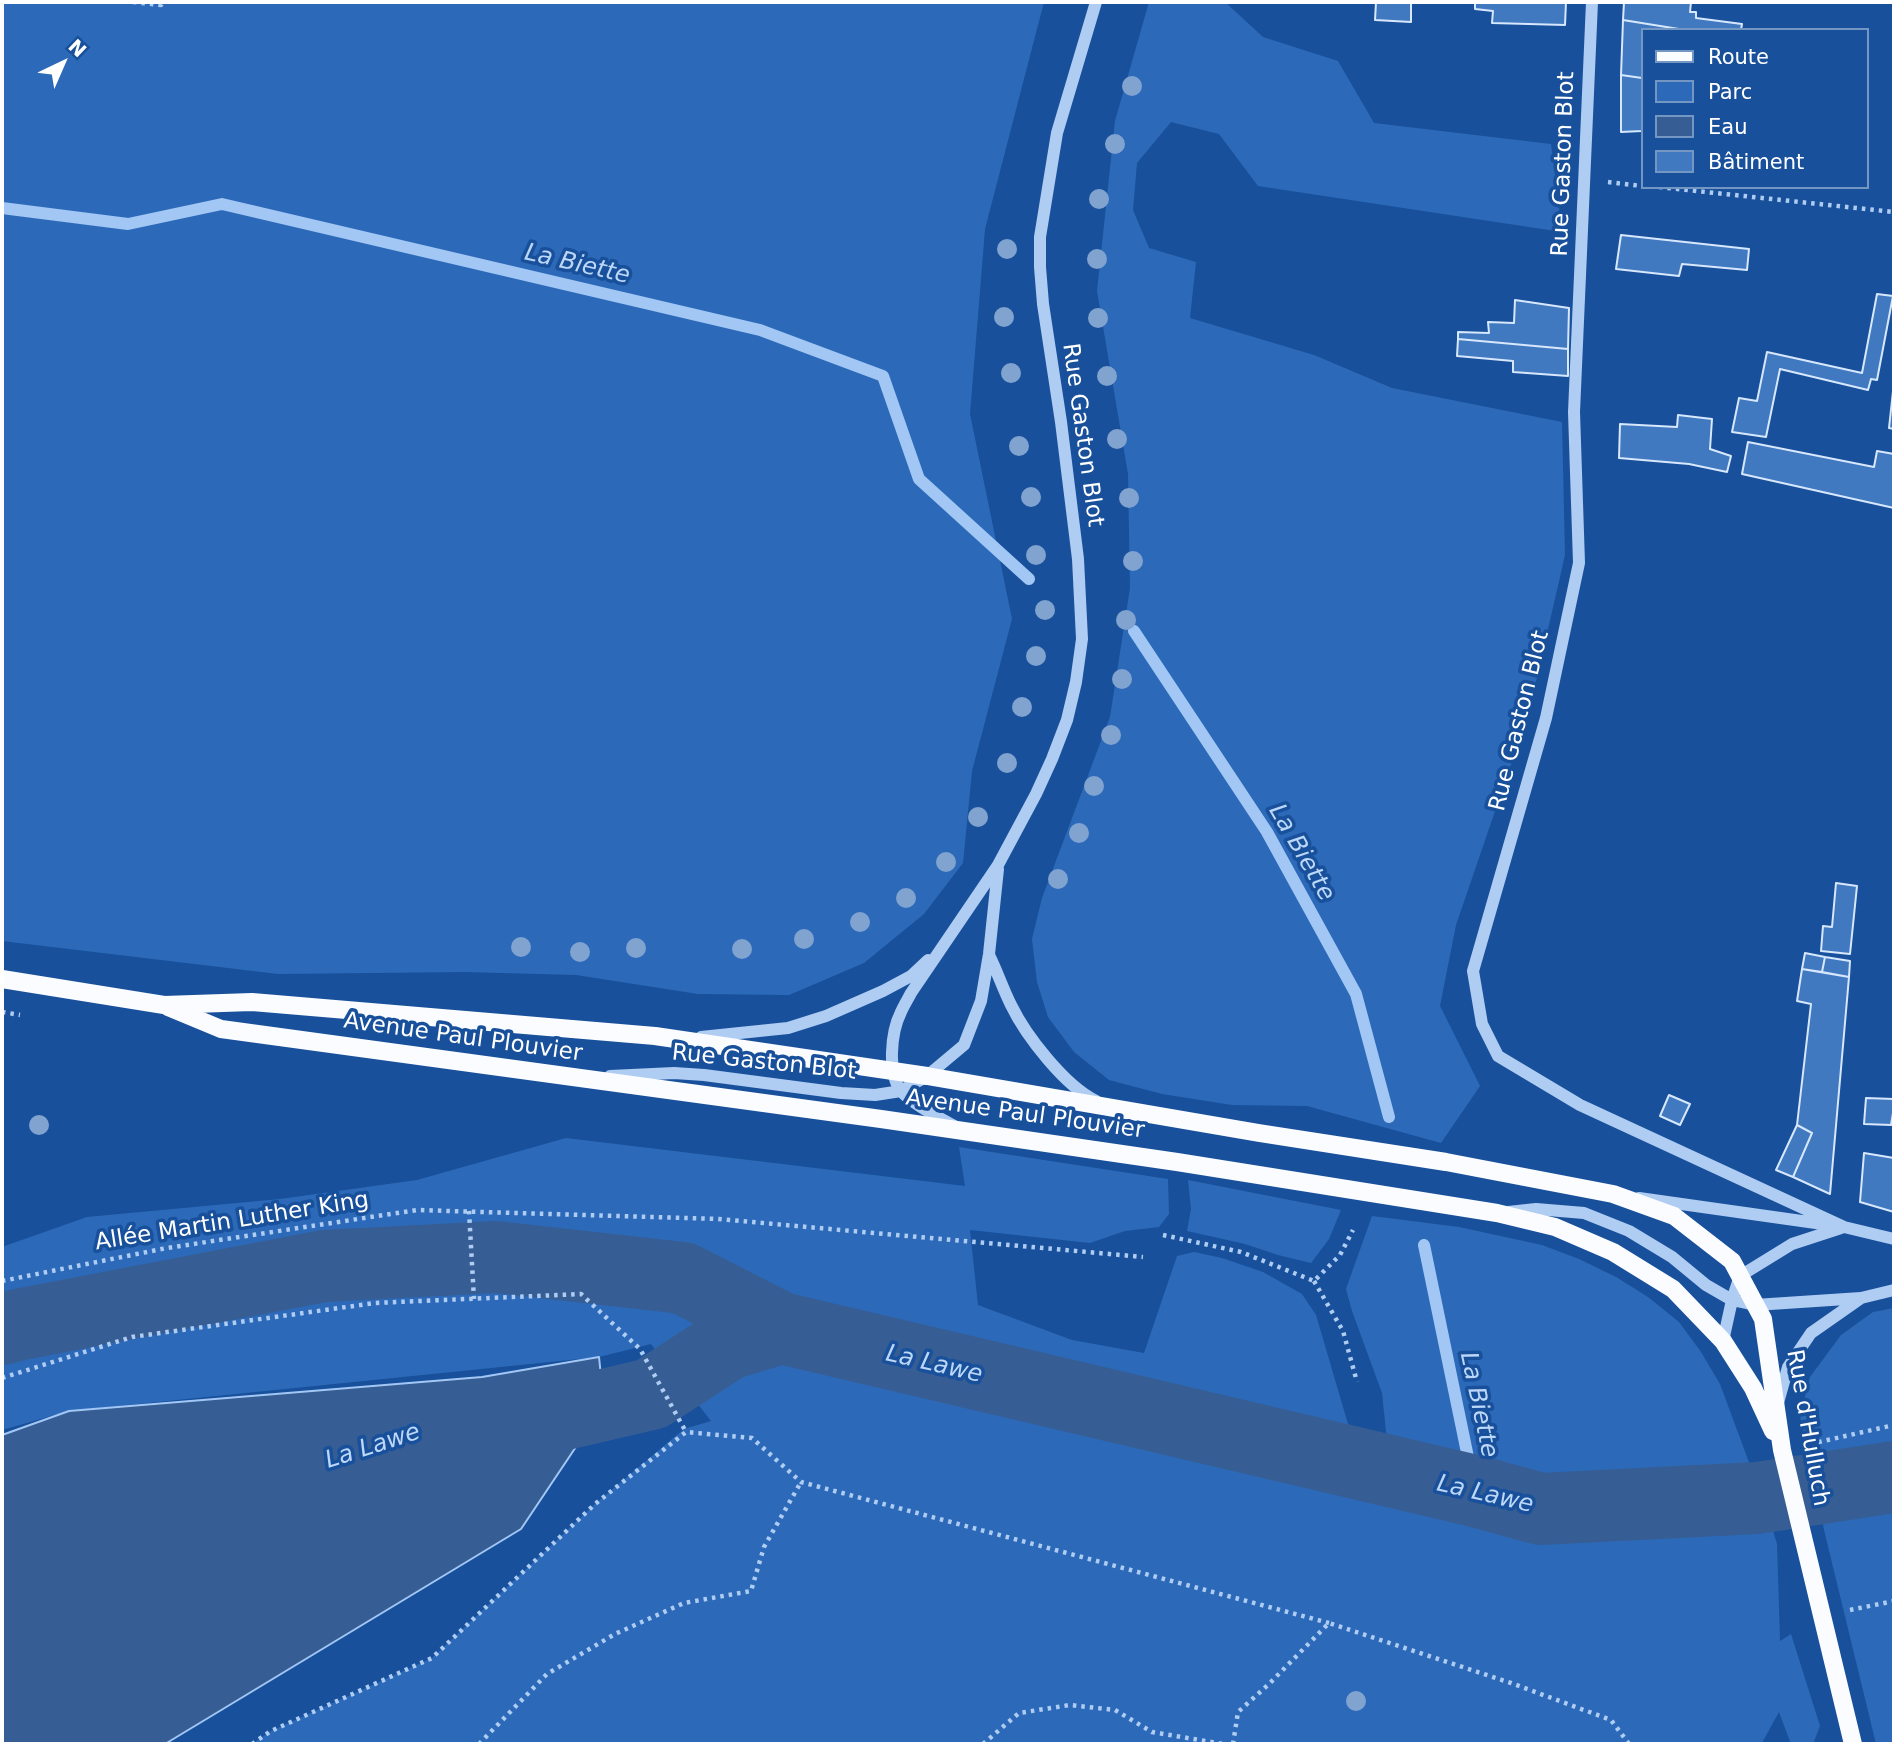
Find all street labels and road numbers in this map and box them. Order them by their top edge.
street label: Rue Gaston Blot [1547,71,1581,257]
street label: Rue Gaston Blot [1055,341,1109,529]
street label: Rue Gaston Blot [1484,628,1556,814]
street label: Avenue Paul Plouvier [342,1008,584,1068]
street label: Rue Gaston Blot [671,1040,857,1086]
street label: Avenue Paul Plouvier [904,1085,1146,1145]
street label: Allée Martin Luther King [93,1187,371,1257]
street label: Rue d'Hulluch [1780,1348,1834,1508]

